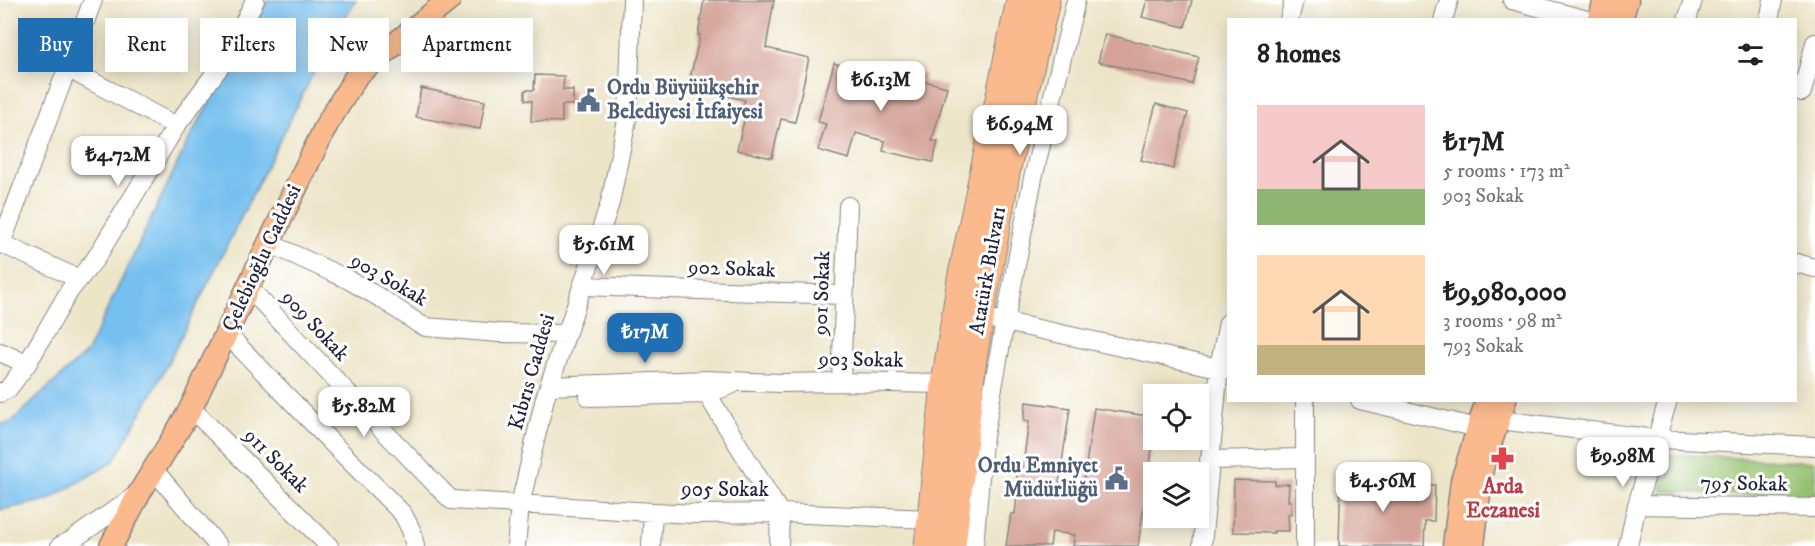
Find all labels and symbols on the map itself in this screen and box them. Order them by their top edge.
pin: ₺6.13M [832,61,930,112]
place label: Ordu Büyüükşehir Belediyesi İtfaiyesi [607,75,763,125]
public building icon: Ordu Büyüükşehir Belediyesi İtfaiyesi [576,87,602,113]
pin: ₺6.94M [971,105,1069,156]
pin: ₺4.72M [69,136,167,187]
street label: Çelebioğlu Caddesi [217,180,307,336]
street label: Atatürk Bulvarı [964,205,1012,337]
pin: ₺5.61M [555,225,653,276]
street label: 903 Sokak [345,247,433,313]
street label: 901 Sokak [807,250,836,337]
street label: 902 Sokak [687,254,777,284]
street label: 909 Sokak [275,284,355,367]
street label: Kıbrıs Caddesi [503,311,561,433]
pin: ₺17M [609,313,681,364]
street label: 903 Sokak [817,346,904,374]
pin: ₺5.82M [315,387,413,438]
street label: 911 Sokak [237,422,314,499]
pin: ₺9.98M [1574,437,1672,488]
pharmacy icon: Arda Eczanesi [1490,446,1516,472]
place label: Ordu Emniyet Müdürlüğü [978,453,1098,503]
pin: ₺4.56M [1334,462,1432,513]
public building icon: Ordu Emniyet Müdürlüğü [1103,465,1129,491]
street label: 795 Sokak [1700,470,1788,498]
place label: Arda Eczanesi [1466,474,1541,524]
street label: 905 Sokak [680,477,769,503]

